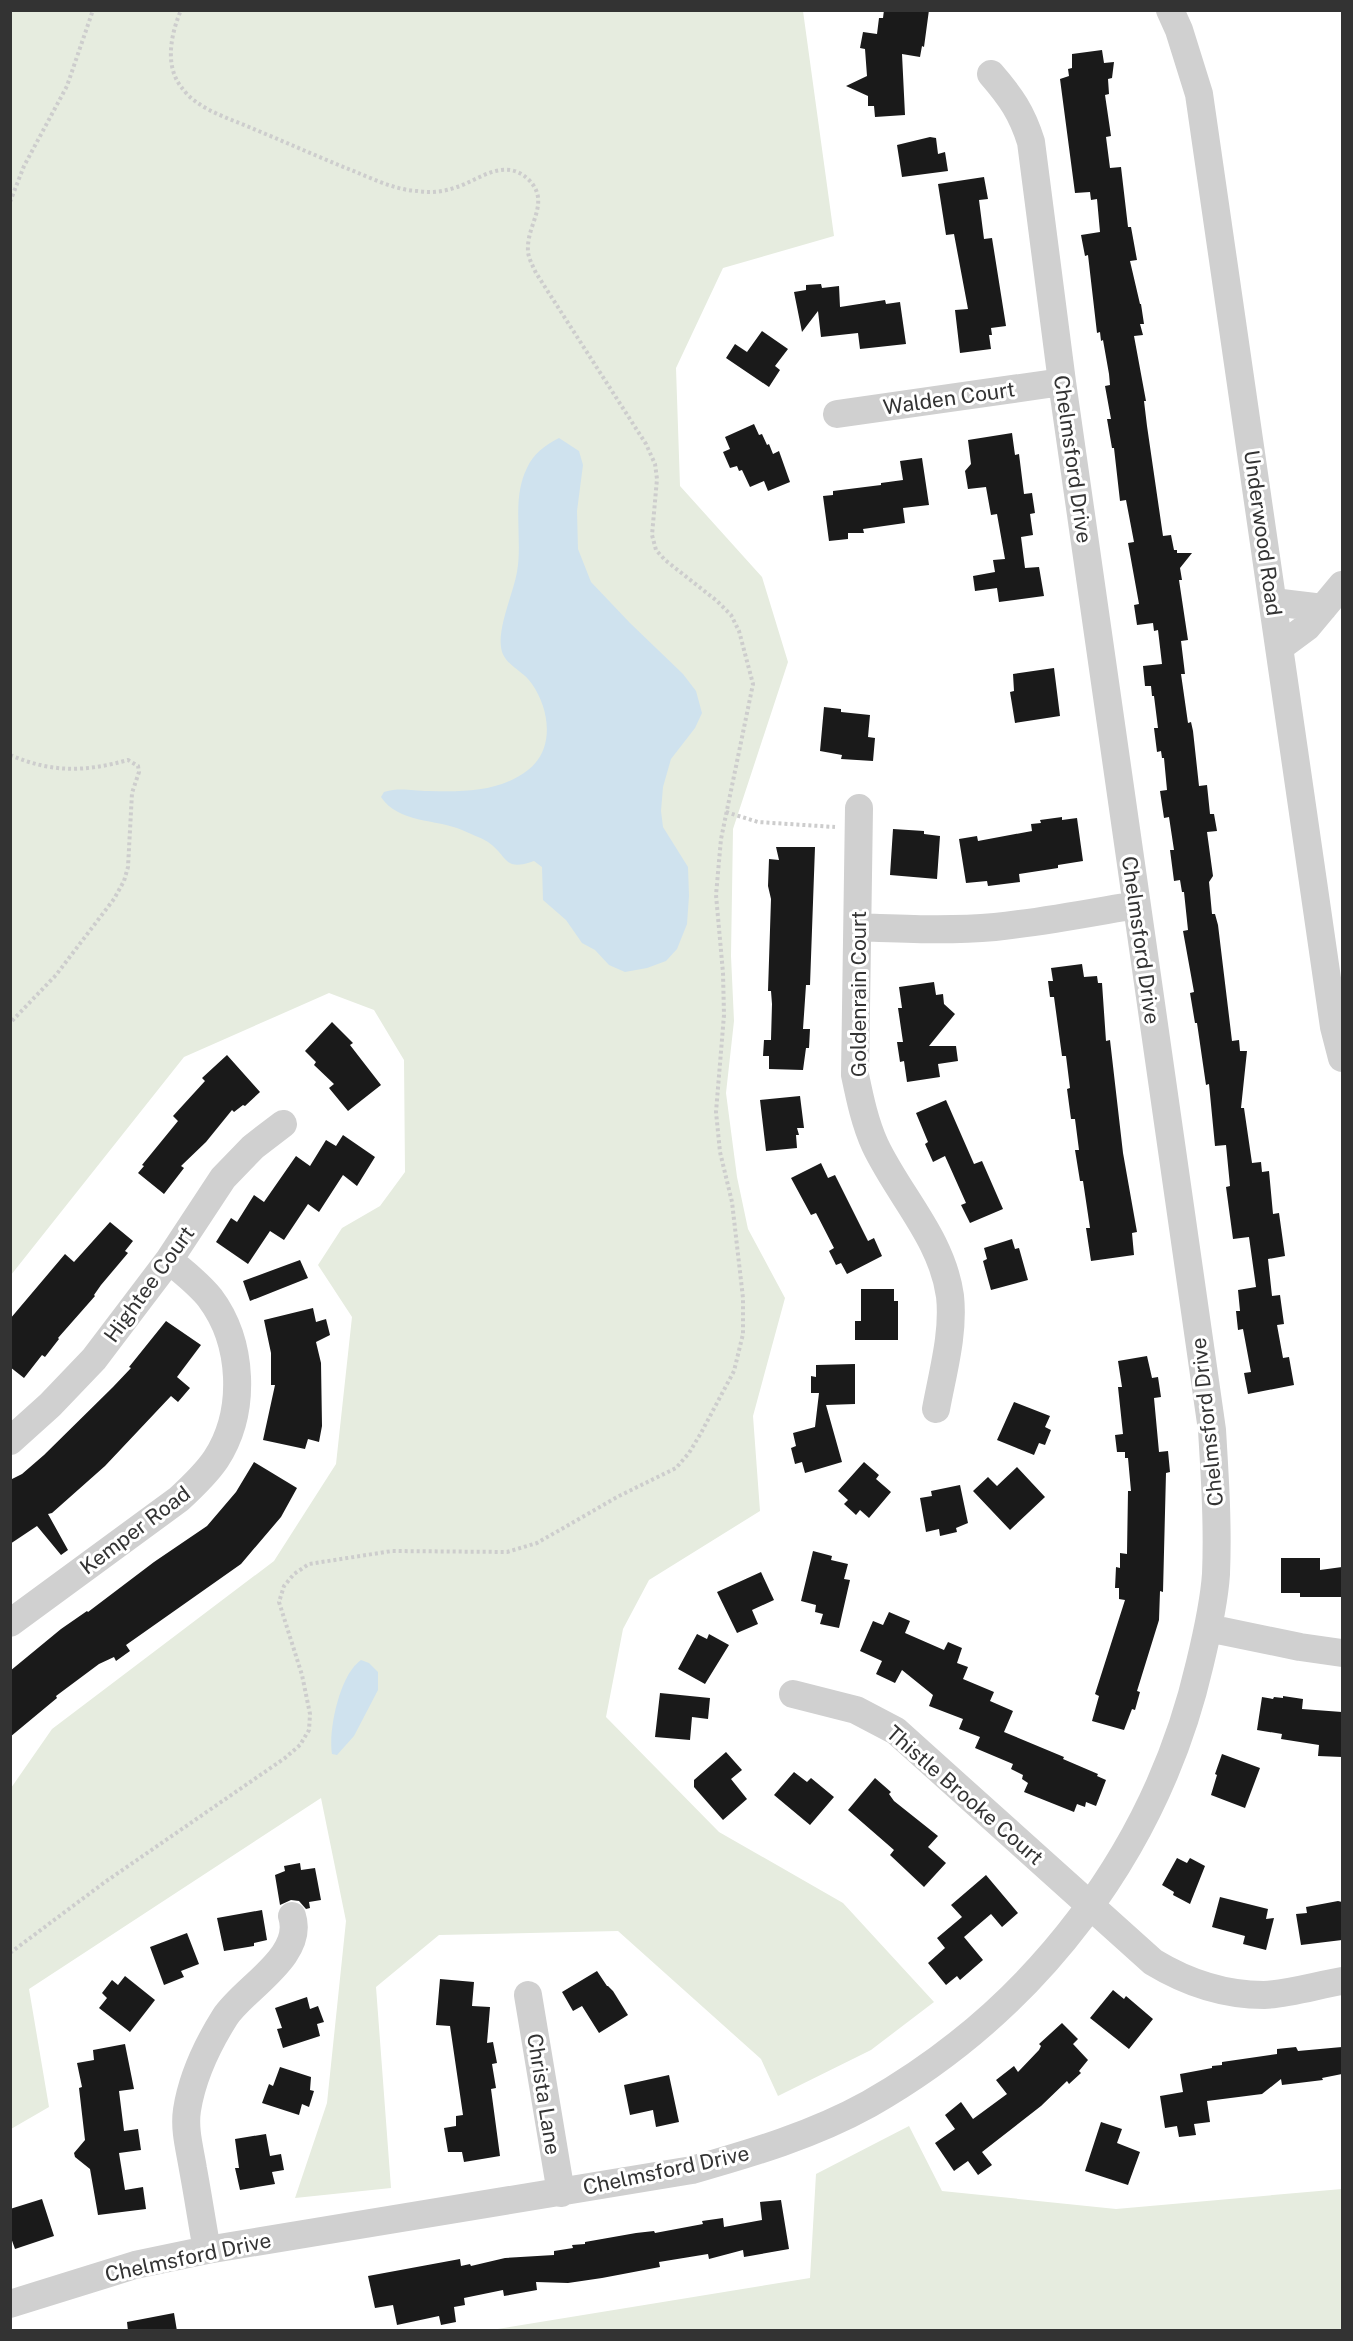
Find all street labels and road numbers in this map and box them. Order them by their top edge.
street label: Chelmsford Drive [1049,373,1097,545]
street label: Walden Court [881,376,1017,420]
street label: Underwood Road [1239,449,1287,617]
street label: Chelmsford Drive [1117,854,1165,1026]
street label: Goldenrain Court [846,911,871,1077]
street label: Hightee Court [99,1221,199,1347]
street label: Chelmsford Drive [1186,1336,1228,1508]
street label: Kemper Road [75,1481,195,1579]
street label: Thistle Brooke Court [881,1720,1049,1870]
street label: Christa Lane [522,2032,566,2156]
street label: Chelmsford Drive [581,2140,751,2200]
street label: Chelmsford Drive [103,2227,273,2287]

